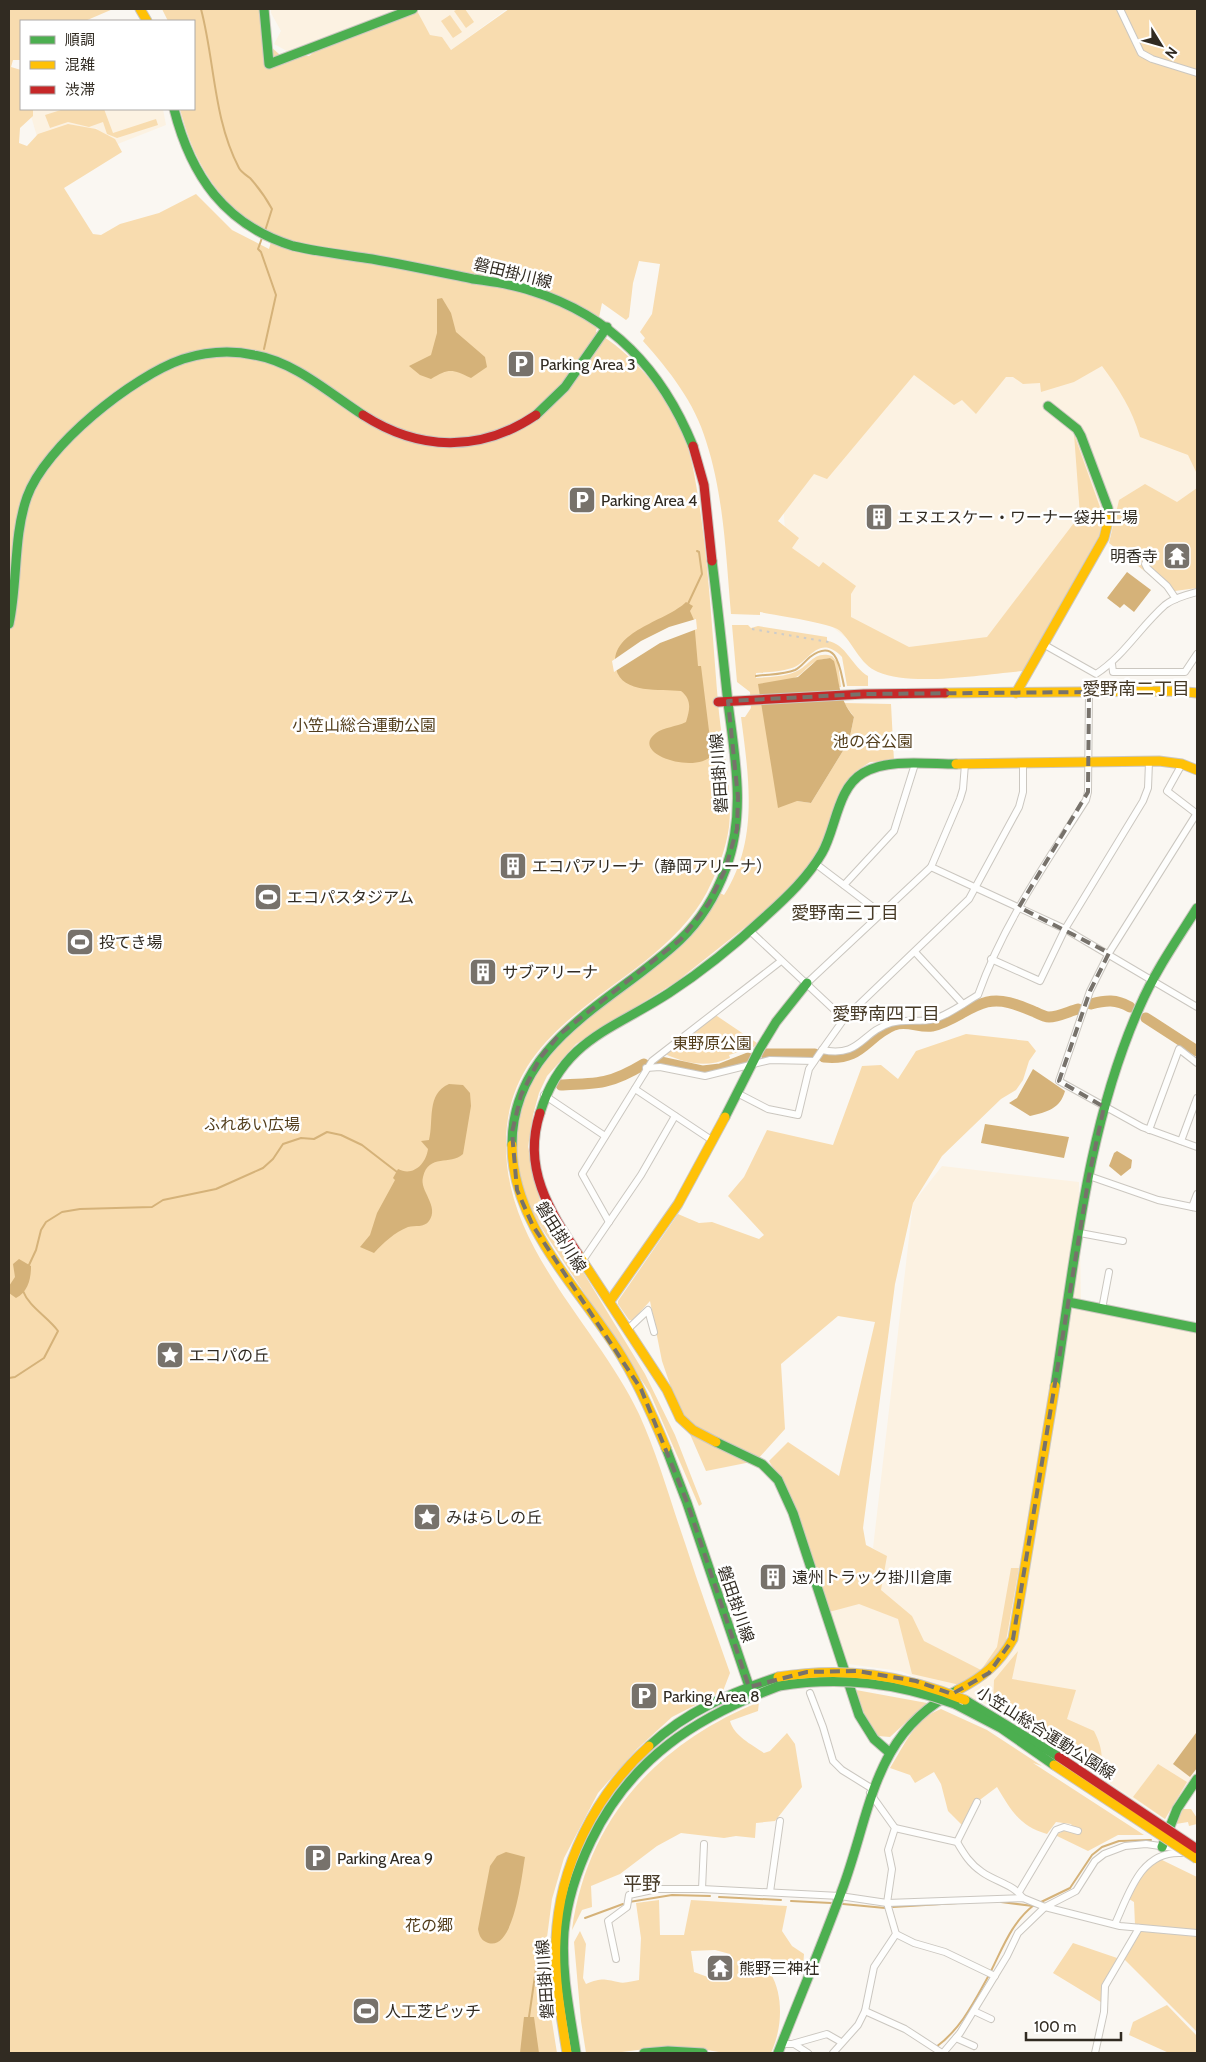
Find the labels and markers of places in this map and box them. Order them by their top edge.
parking icon: Parking Area 3 [506,349,536,379]
place label: Parking Area 3 [540,355,636,374]
parking icon: Parking Area 4 [567,485,597,515]
place label: Parking Area 4 [601,491,697,510]
building icon: エヌエスケー・ワーナー袋井工場 [864,502,894,532]
place label: エヌエスケー・ワーナー袋井工場 [898,508,1138,527]
temple icon: 明香寺 [1162,541,1192,571]
place label: 明香寺 [1110,547,1158,566]
building icon: エコパアリーナ（静岡アリーナ） [498,851,528,881]
place label: エコパアリーナ（静岡アリーナ） [532,857,772,876]
sports icon: エコパスタジアム [253,882,283,912]
place label: エコパスタジアム [287,888,414,907]
sports icon: 投てき場 [65,927,95,957]
place label: 投てき場 [99,933,163,952]
building icon: サブアリーナ [468,957,498,987]
place label: サブアリーナ [502,963,598,982]
place icon: エコパの丘 [155,1340,185,1370]
place label: エコパの丘 [189,1346,269,1365]
place icon: みはらしの丘 [412,1502,442,1532]
place label: みはらしの丘 [446,1508,542,1527]
building icon: 遠州トラック掛川倉庫 [758,1562,788,1592]
place label: 遠州トラック掛川倉庫 [792,1568,952,1587]
parking icon: Parking Area 8 [629,1681,659,1711]
place label: Parking Area 8 [663,1687,760,1706]
parking icon: Parking Area 9 [303,1843,333,1873]
place label: Parking Area 9 [337,1849,433,1868]
temple icon: 熊野三神社 [705,1953,735,1983]
place label: 熊野三神社 [739,1959,819,1978]
sports icon: 人工芝ピッチ [351,1996,381,2026]
place label: 人工芝ピッチ [385,2002,481,2021]

